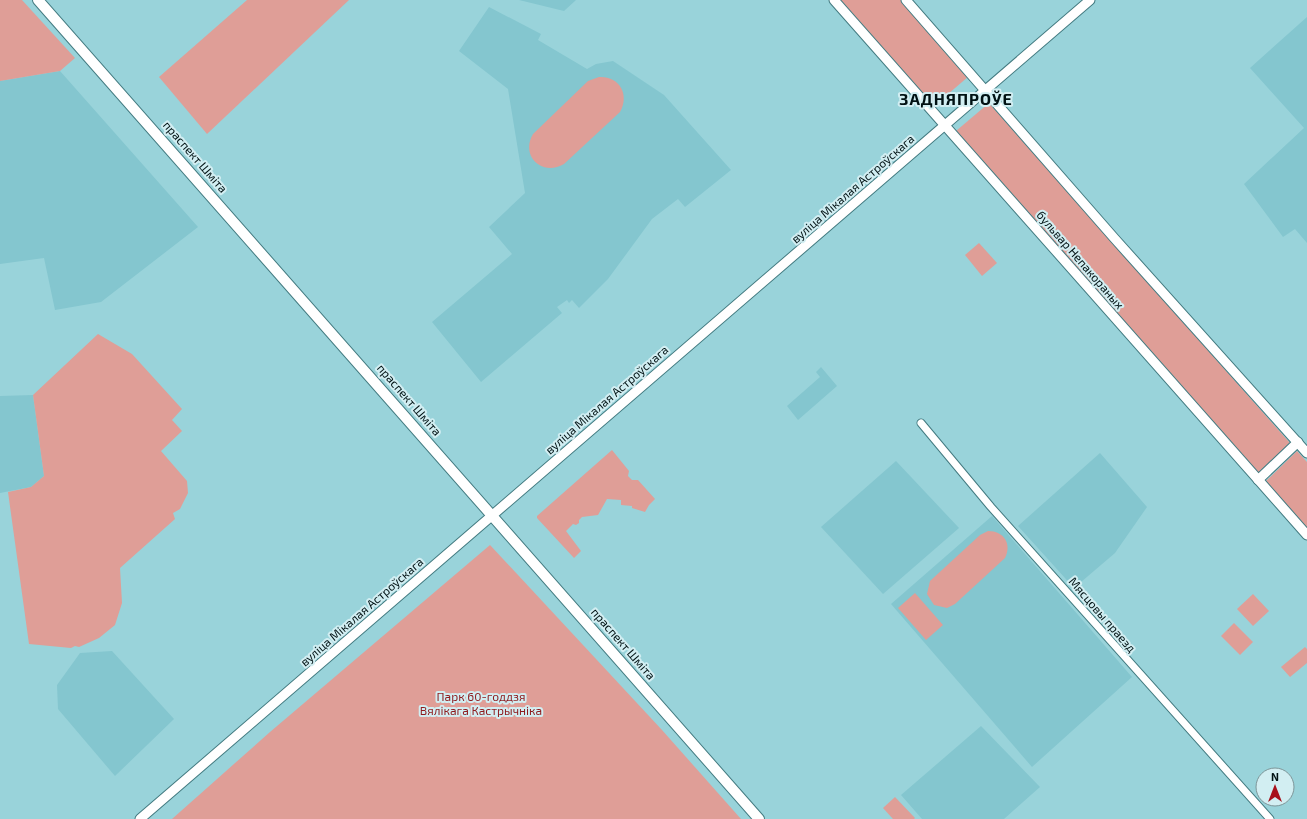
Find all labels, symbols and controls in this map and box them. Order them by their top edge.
district label: ЗАДНЯПРОЎЕ [899,89,1013,108]
street label: праспект Шміта [161,118,231,195]
street label: вуліца Мікалая Астроўскага [788,131,917,246]
street label: бульвар Непакораных [1034,207,1128,312]
street label: вуліца Мікалая Астроўскага [542,342,671,457]
street label: праспект Шміта [375,361,445,438]
street label: вуліца Мікалая Астроўскага [297,554,426,669]
street label: Мясцовы праезд [1066,574,1139,655]
street label: праспект Шміта [589,605,659,682]
park label: Парк 60-годдзя Вялікага Кастрычніка [420,689,542,717]
north arrow [1255,767,1295,807]
text: N [1271,770,1279,783]

